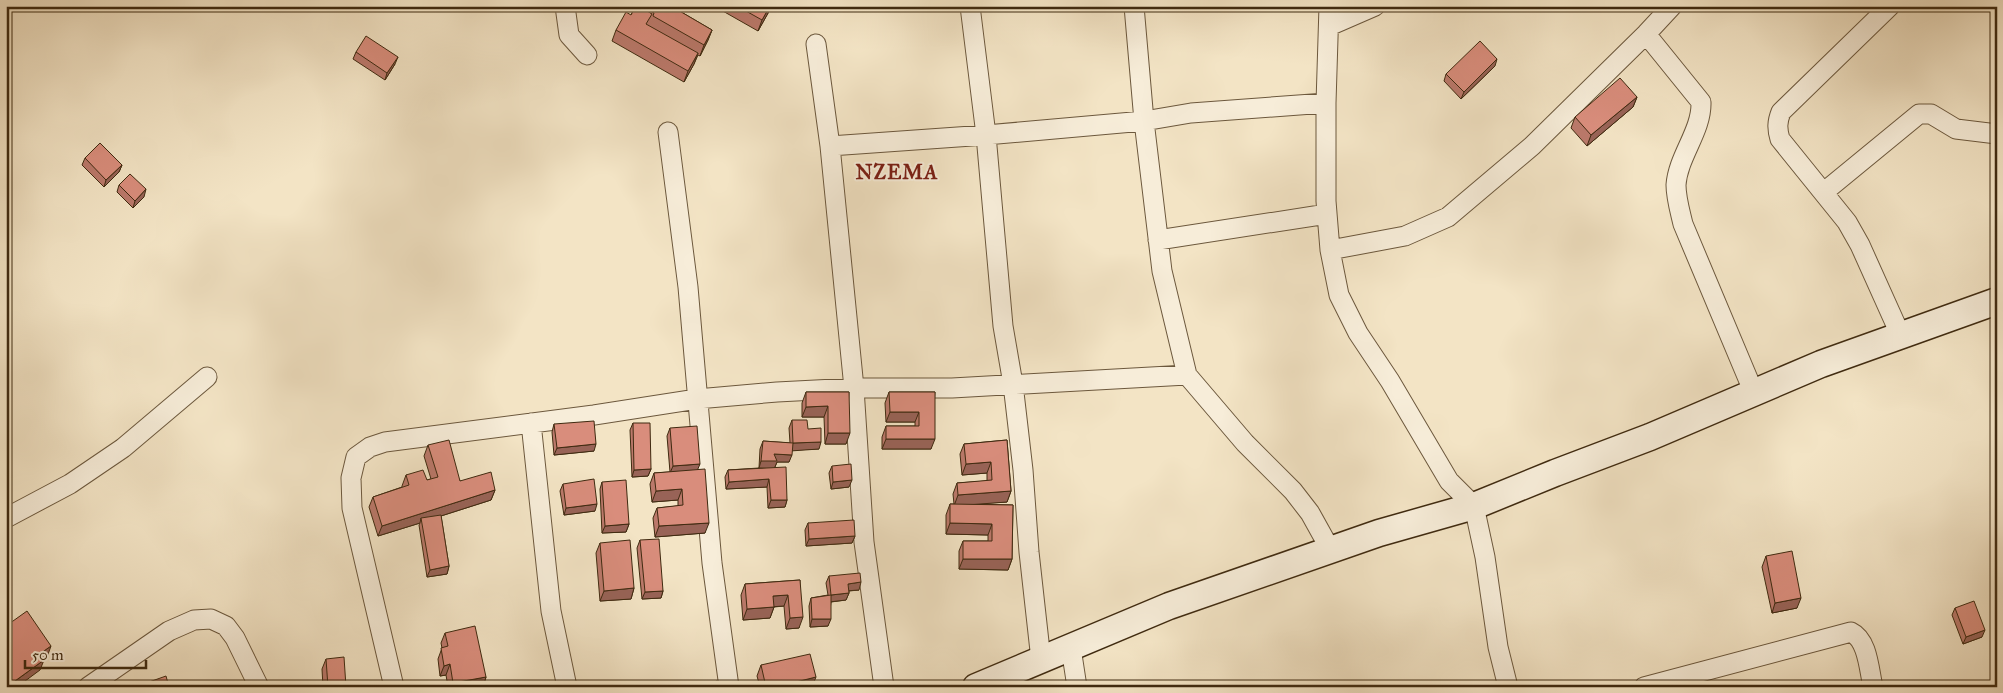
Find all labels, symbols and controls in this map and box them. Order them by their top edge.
district label: NZEMA [856,160,938,184]
scale bar [25,638,146,670]
text: 50 m [32,646,64,664]

